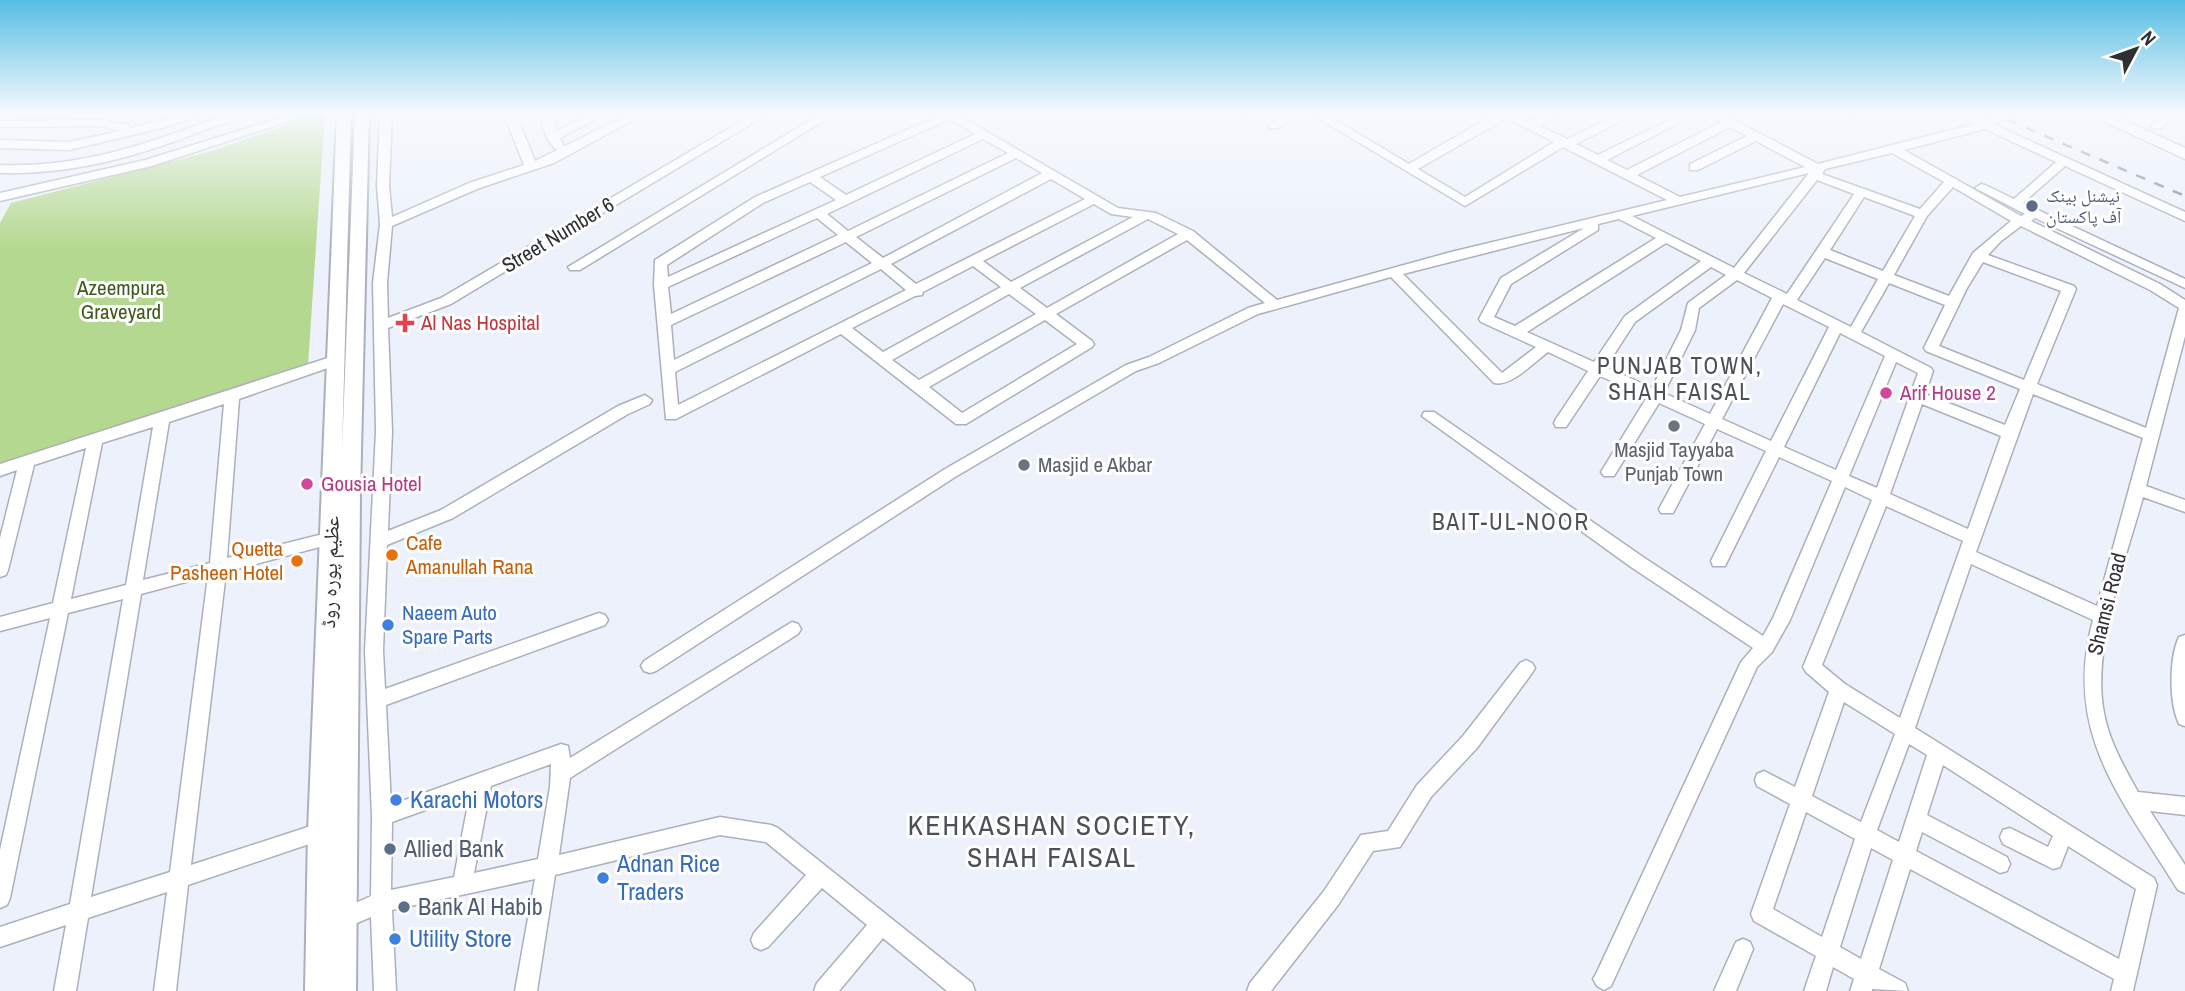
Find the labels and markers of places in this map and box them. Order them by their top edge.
place label: نیشنل بینک آف پاکستان [2046,183,2122,229]
marker: نیشنل بینک آف پاکستان [2024,198,2040,214]
place label: Al Nas Hospital [420,308,540,337]
marker: Al Nas Hospital [395,313,415,333]
place label: Arif House 2 [1899,378,1996,407]
marker: Arif House 2 [1878,385,1894,401]
marker: Masjid Tayyaba Punjab Town [1666,418,1682,434]
place label: Masjid Tayyaba Punjab Town [1614,435,1734,488]
place label: Masjid e Akbar [1038,450,1152,479]
marker: Masjid e Akbar [1016,457,1032,473]
place label: Gousia Hotel [321,469,422,498]
marker: Gousia Hotel [299,476,315,492]
place label: Cafe Amanullah Rana [405,528,534,581]
place label: Quetta Pasheen Hotel [170,534,283,587]
marker: Cafe Amanullah Rana [384,547,400,563]
marker: Quetta Pasheen Hotel [289,553,305,569]
place label: Naeem Auto Spare Parts [402,598,497,651]
marker: Naeem Auto Spare Parts [380,617,396,633]
place label: Karachi Motors [410,783,543,815]
marker: Karachi Motors [388,792,404,808]
place label: Allied Bank [403,832,504,864]
marker: Allied Bank [382,841,398,857]
place label: Adnan Rice Traders [616,847,720,907]
marker: Adnan Rice Traders [595,870,611,886]
place label: Bank Al Habib [418,890,543,922]
marker: Bank Al Habib [396,899,412,915]
place label: Utility Store [409,922,512,954]
marker: Utility Store [387,931,403,947]

